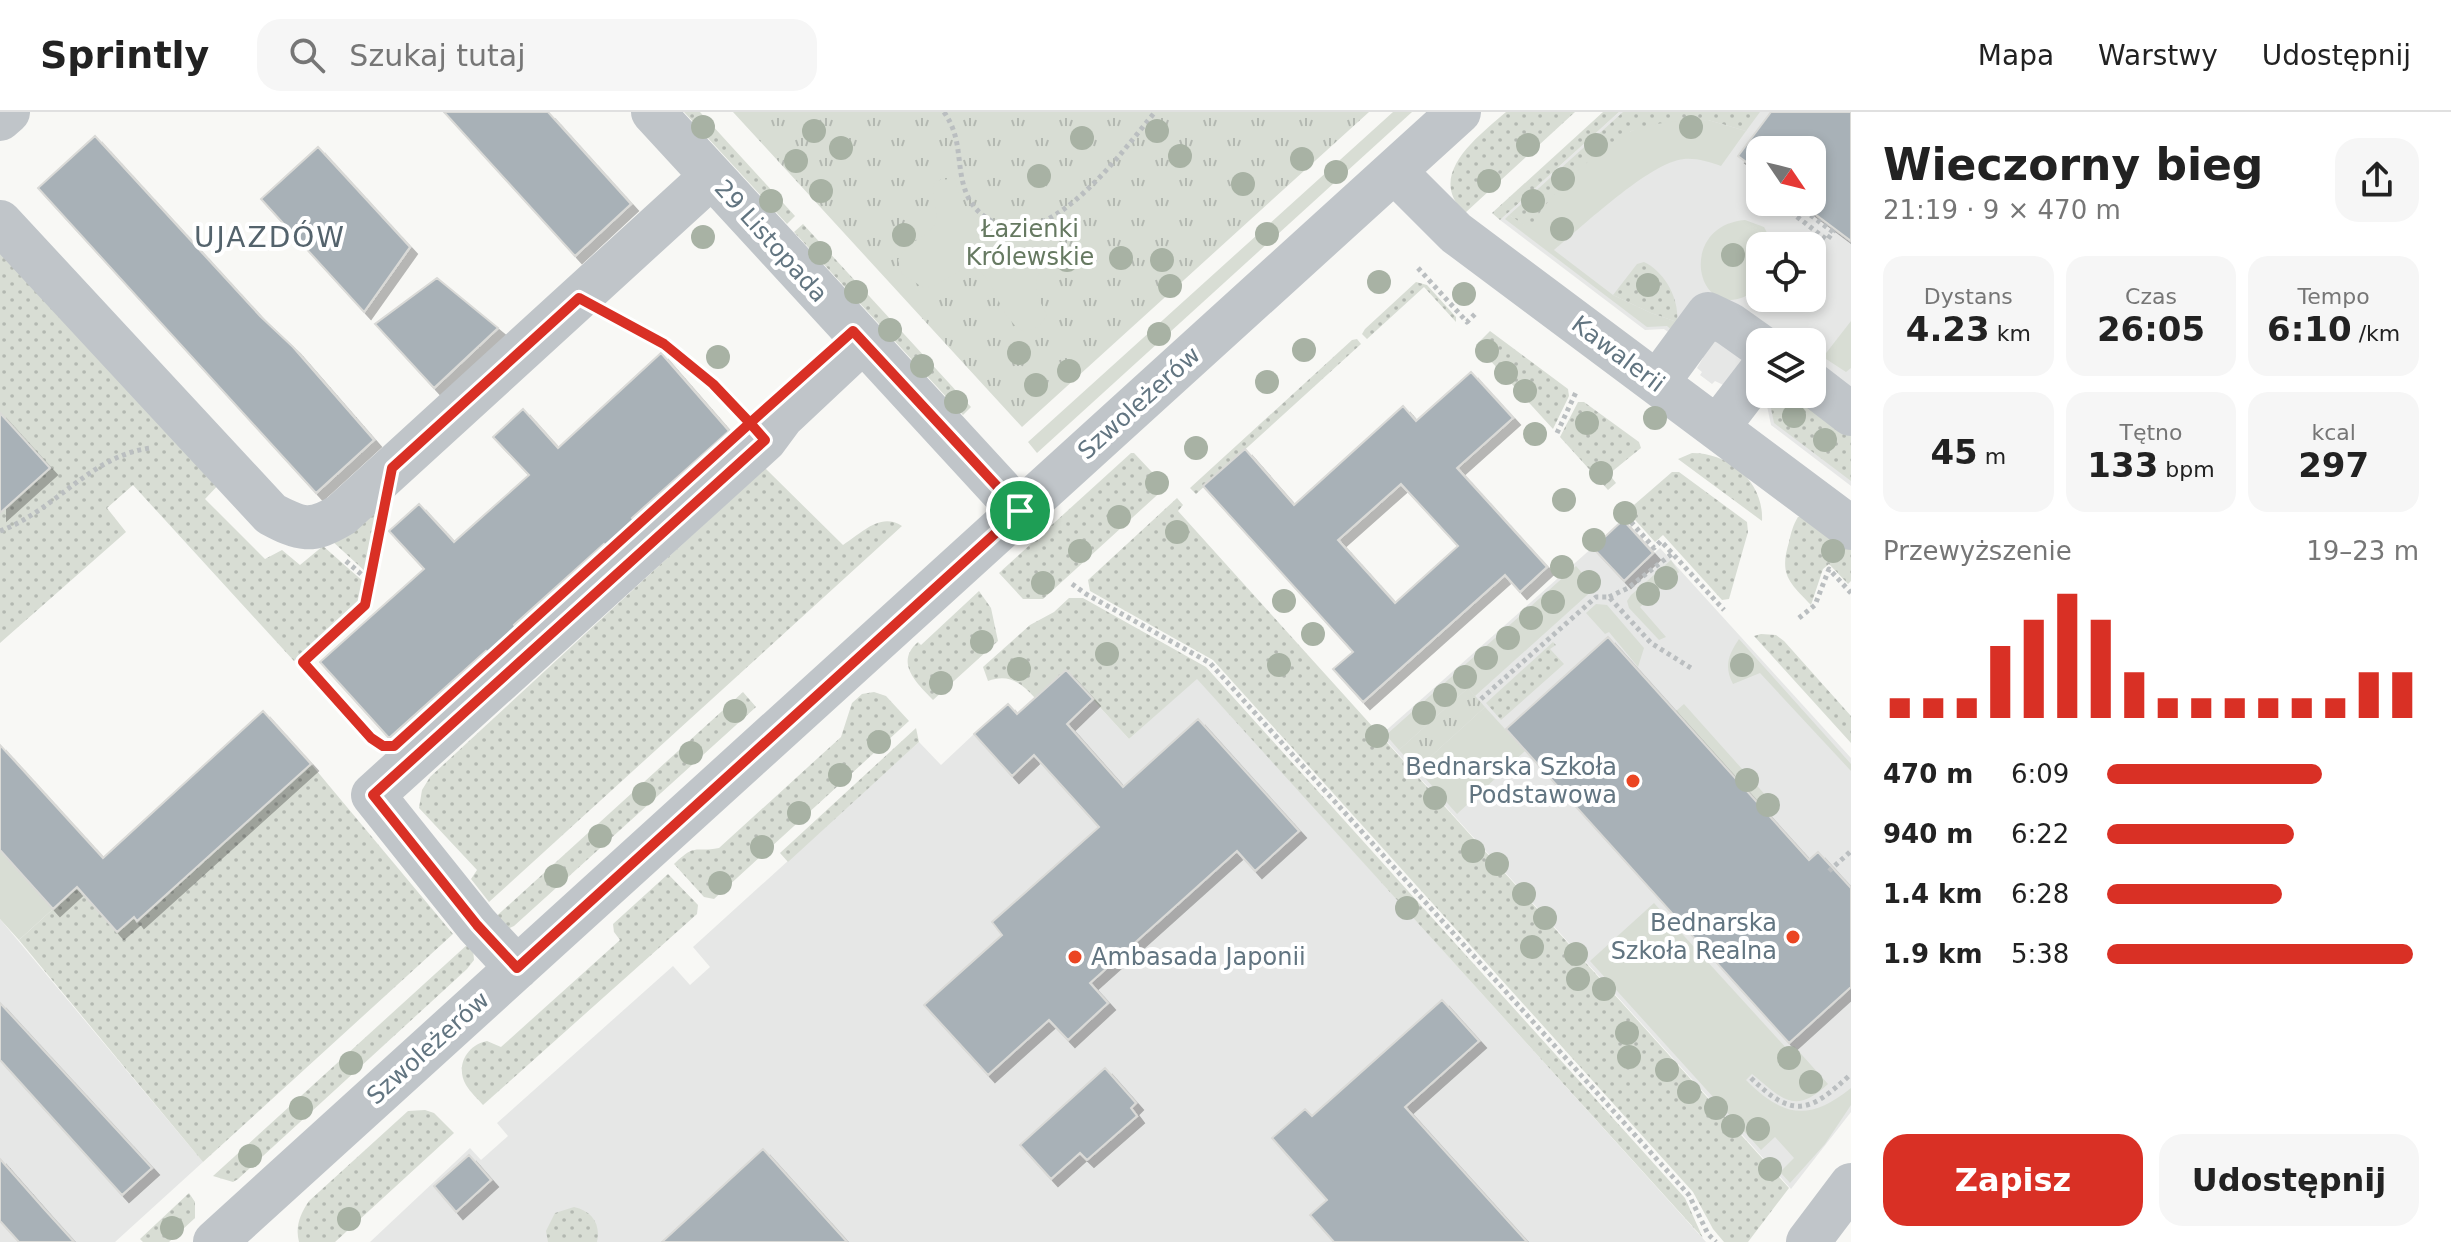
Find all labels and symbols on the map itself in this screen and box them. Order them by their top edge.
north arrow [1746,136,1826,216]
street label: 29 Listopada [709,174,833,308]
park label: Łazienki Królewskie [966,215,1094,271]
district label: UJAZDÓW [194,220,346,254]
street label: Kawalerii [1566,310,1670,398]
street label: Szwoleżerów [1072,341,1206,465]
pin [986,477,1054,545]
place label: Bednarska Szkoła Podstawowa [1405,753,1617,809]
marker: Bednarska Szkoła Podstawowa [1624,772,1642,790]
place label: Bednarska Szkoła Realna [1611,909,1777,965]
marker: Bednarska Szkoła Realna [1784,928,1802,946]
place label: Ambasada Japonii [1091,943,1306,971]
marker: Ambasada Japonii [1066,948,1084,966]
street label: Szwoleżerów [361,986,495,1110]

